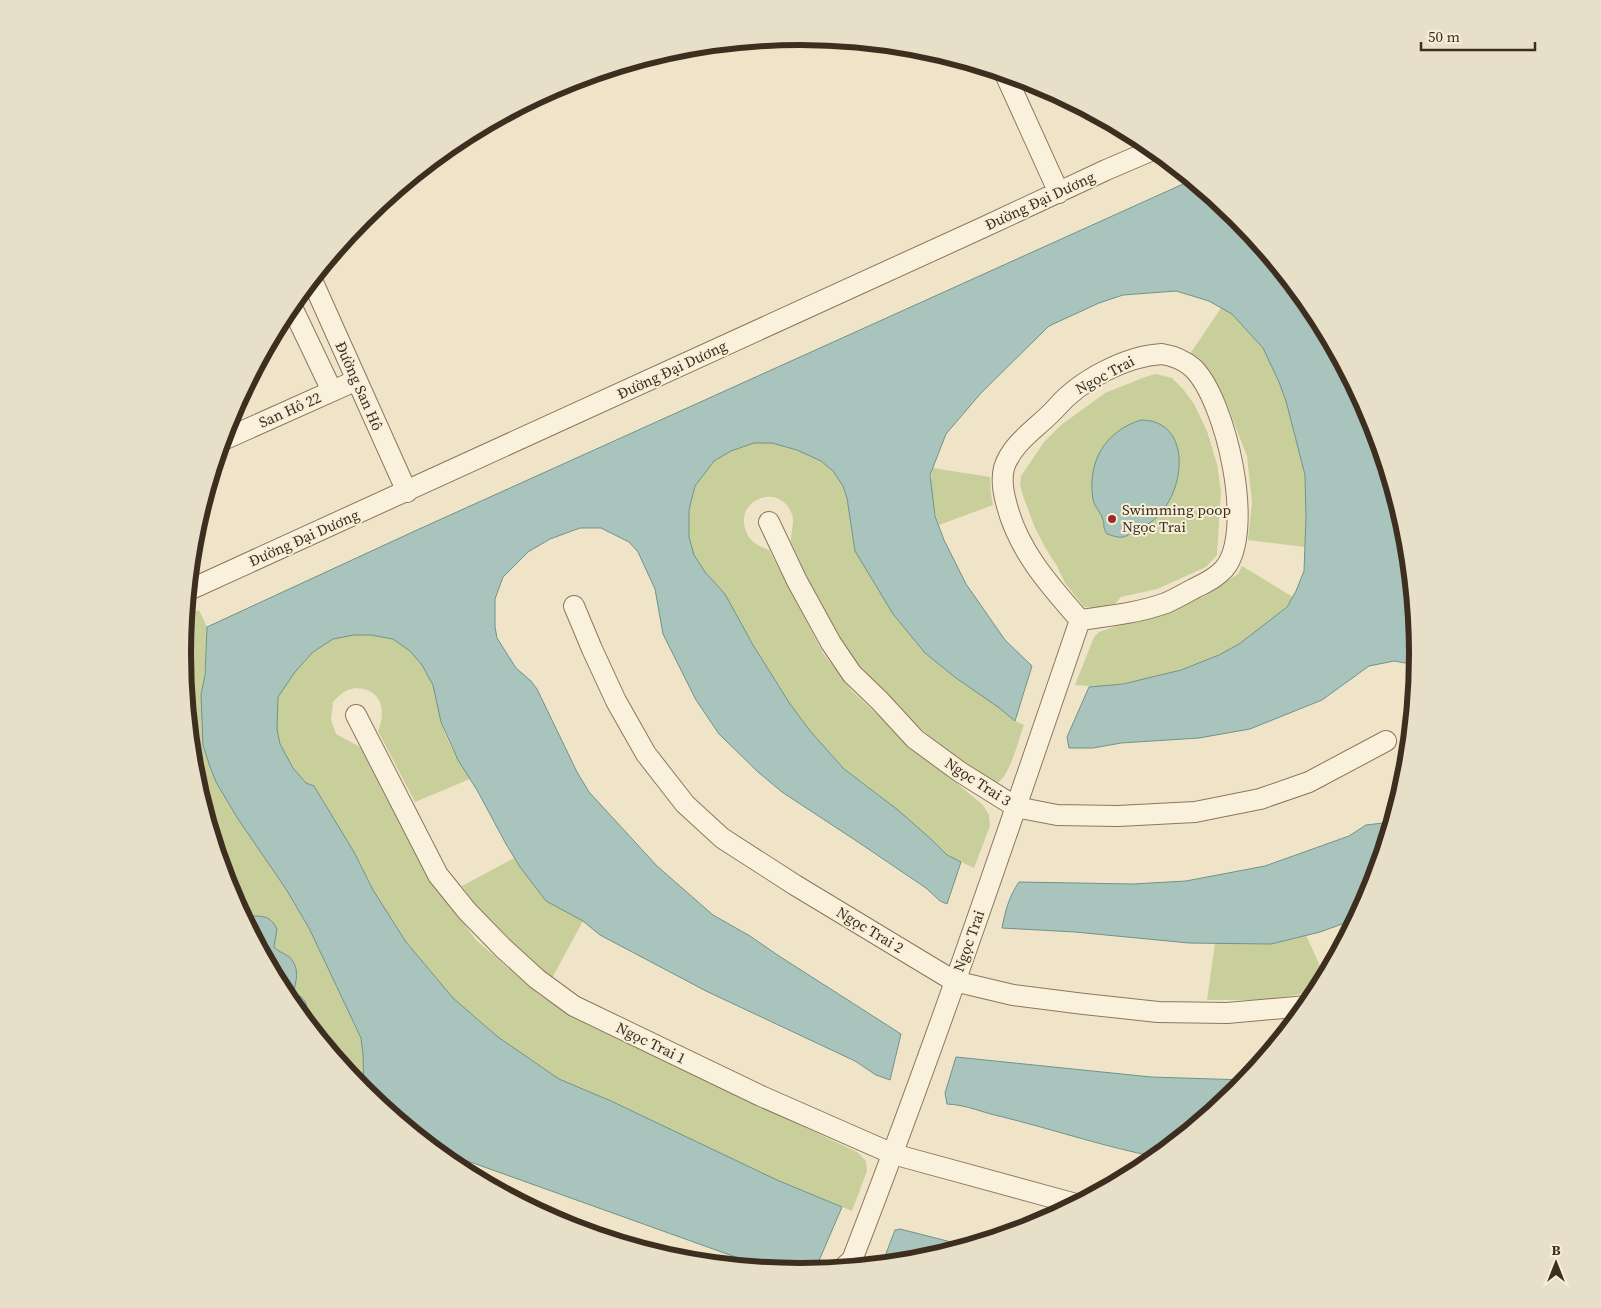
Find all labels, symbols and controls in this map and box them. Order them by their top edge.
scale bar [1421,20,1535,52]
text: 50 m [1428,26,1460,47]
street label: Đường Đại Dương [982,166,1098,235]
street label: Đường Đại Dương [614,335,730,404]
street label: Đường San Hô [330,338,388,434]
street label: Ngọc Trai [1072,350,1138,399]
street label: San Hô 22 [255,387,324,433]
place label: Swimming poop Ngọc Trai [1122,499,1231,537]
street label: Đường Đại Dương [245,504,363,571]
marker: Swimming poop Ngọc Trai [1106,513,1118,525]
street label: Ngọc Trai 3 [941,752,1015,811]
street label: Ngọc Trai 2 [833,901,908,958]
street label: Ngọc Trai [948,907,989,974]
street label: Ngọc Trai 1 [613,1017,690,1068]
north arrow [1531,1238,1581,1288]
text: B [1551,1240,1561,1260]

